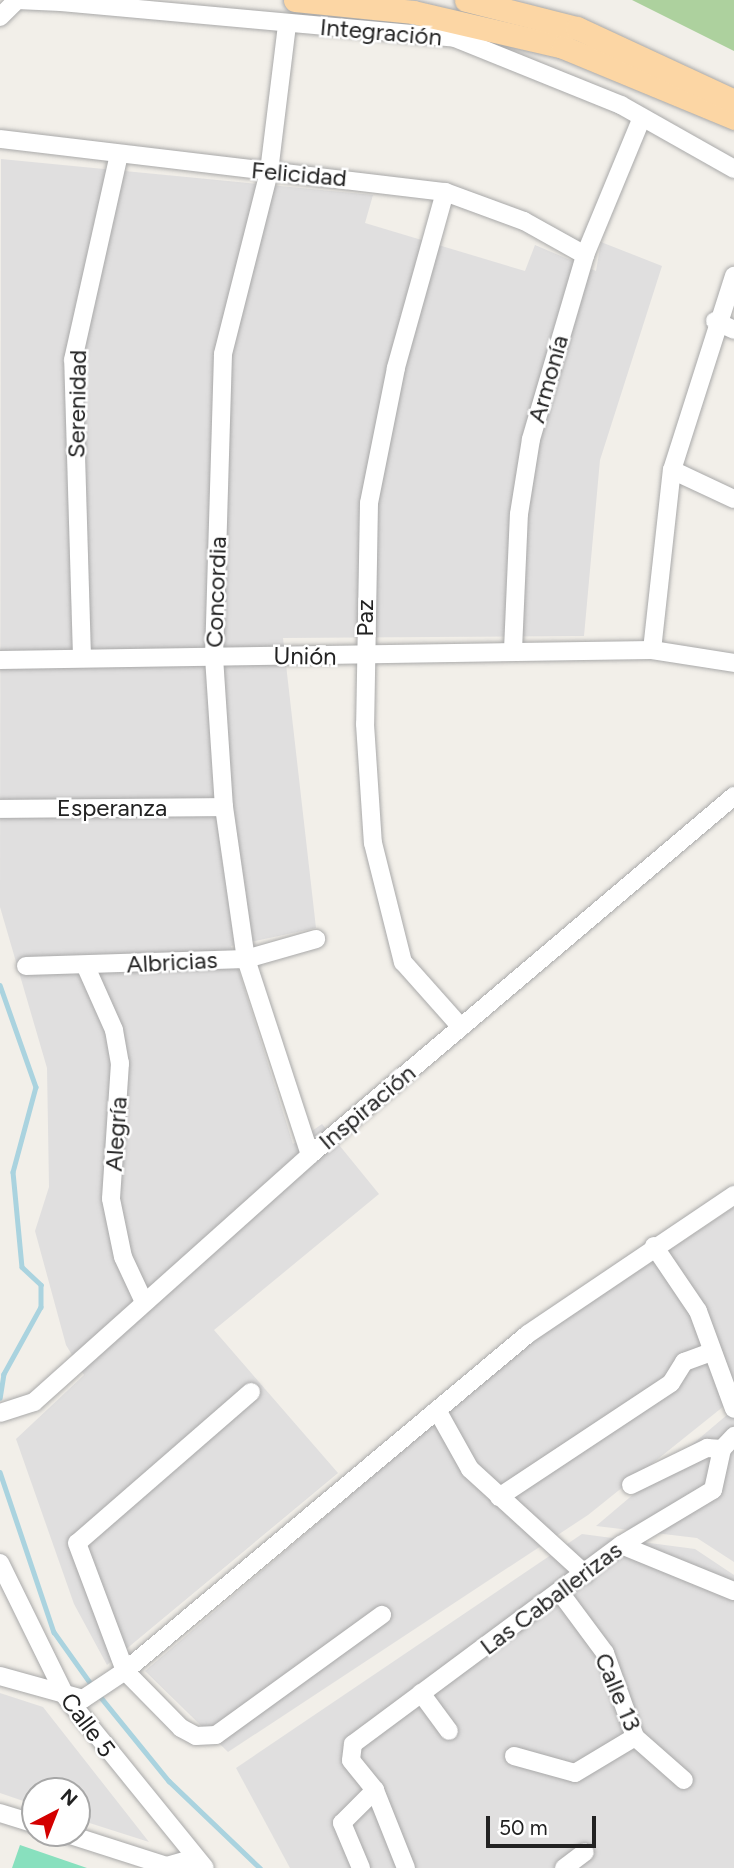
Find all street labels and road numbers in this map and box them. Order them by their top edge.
street label: Integración [319,12,443,52]
street label: Felicidad [250,155,348,193]
street label: Armonía [522,332,574,426]
street label: Serenidad [62,350,92,458]
street label: Concordia [200,536,232,648]
street label: Paz [351,599,379,637]
street label: Unión [273,641,337,671]
street label: Esperanza [57,794,167,822]
street label: Albricias [126,945,218,979]
street label: Inspiración [313,1058,421,1156]
street label: Alegría [99,1096,133,1172]
street label: Las Caballerizas [474,1535,628,1661]
street label: Calle 13 [589,1649,647,1735]
street label: Calle 5 [55,1687,121,1763]

